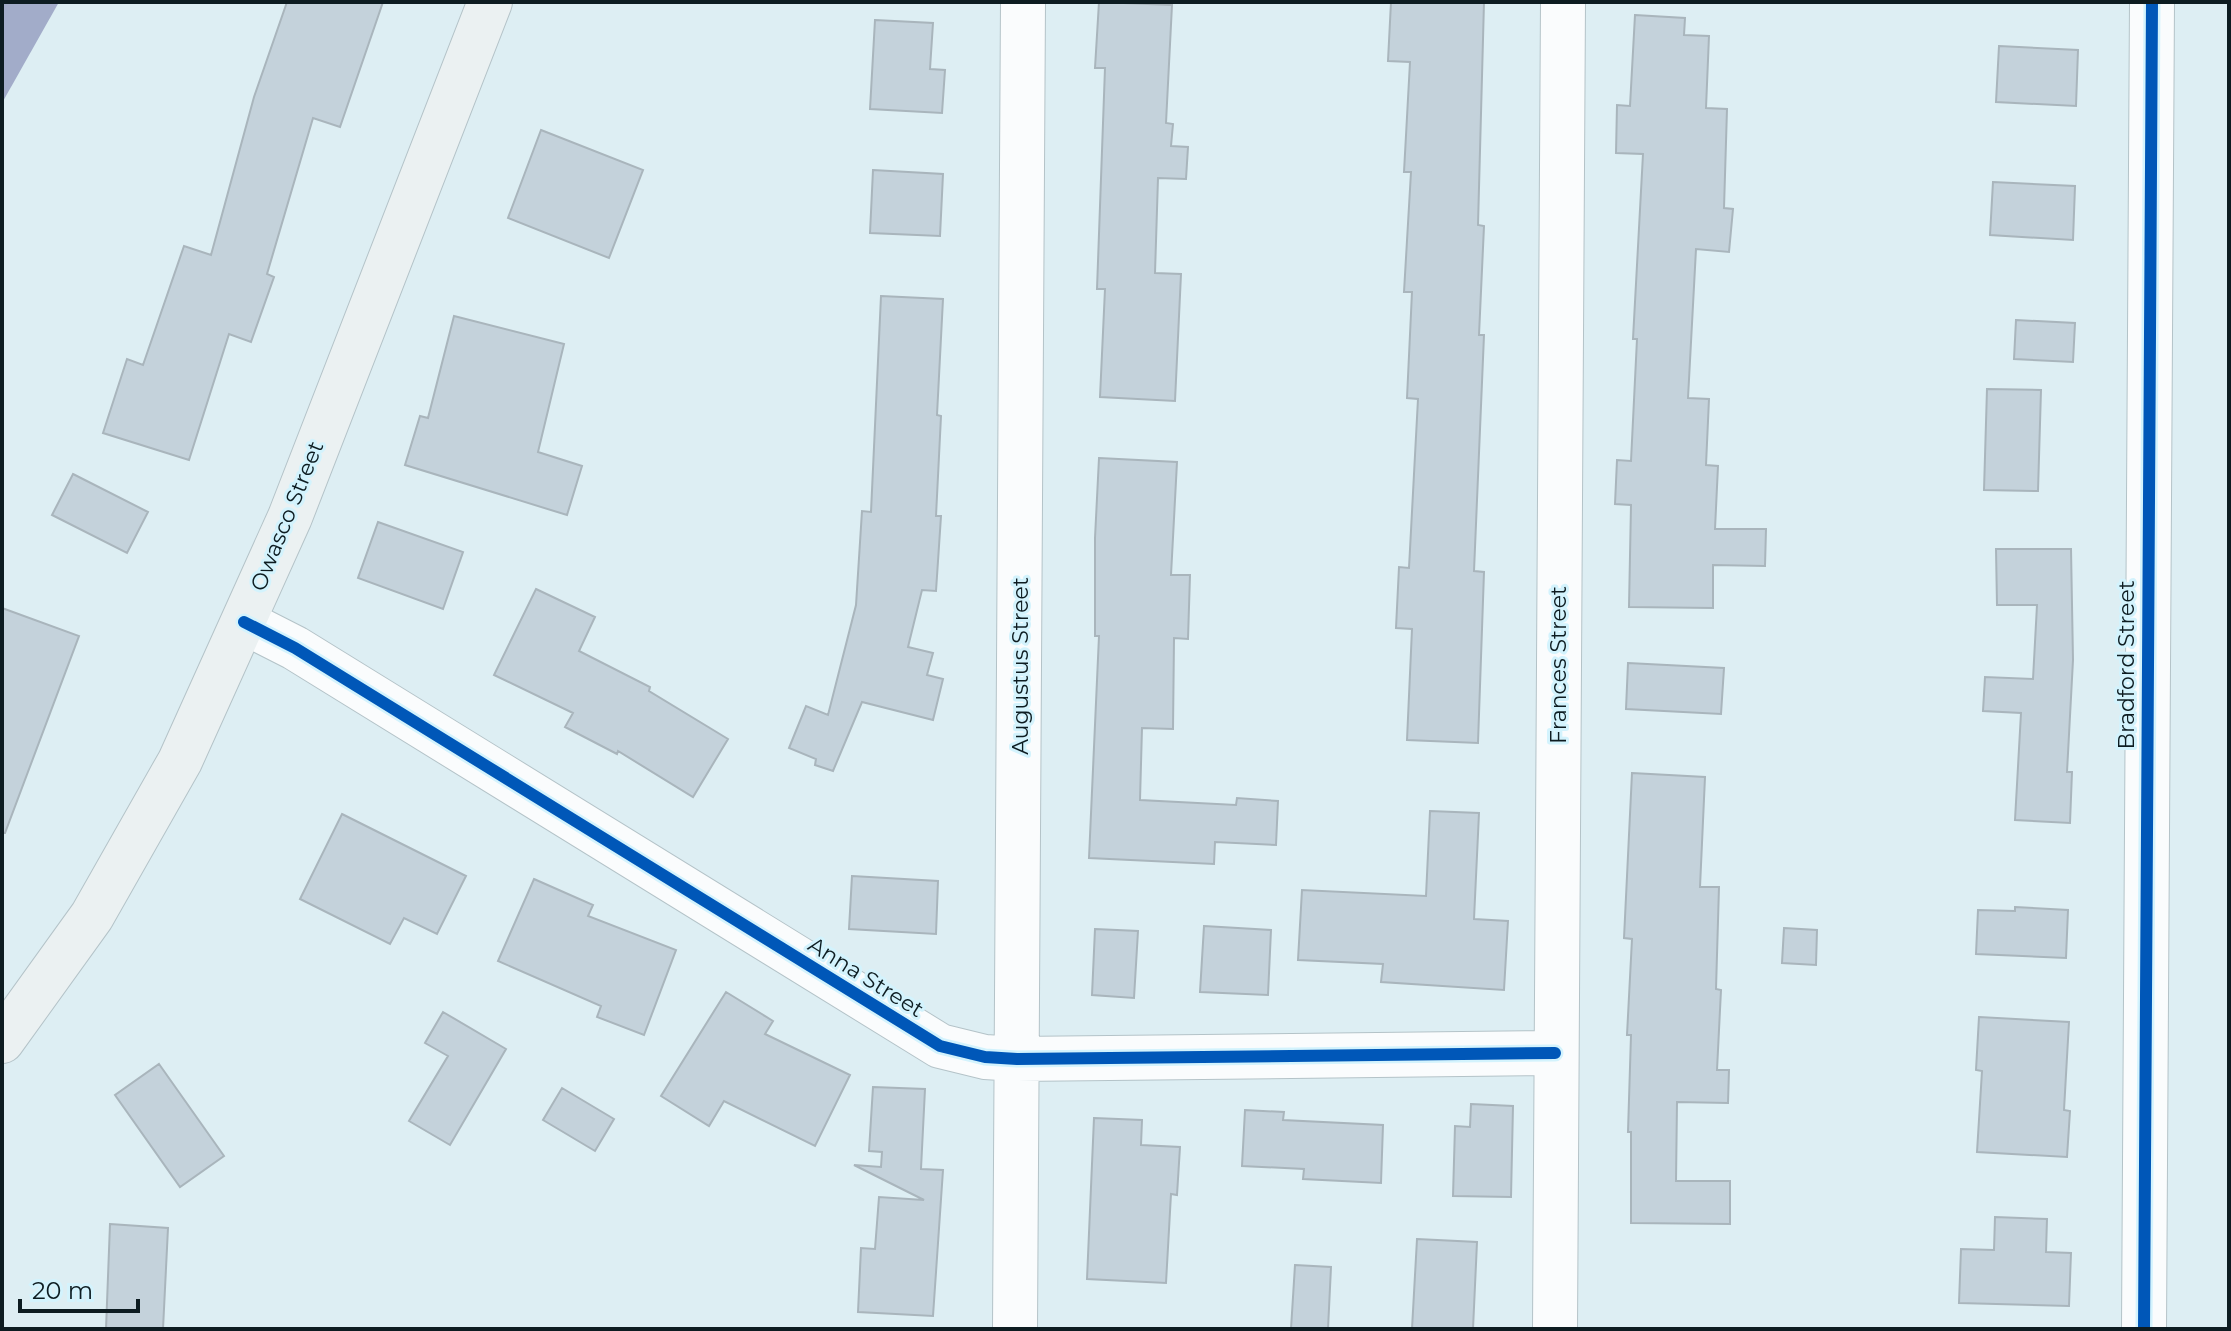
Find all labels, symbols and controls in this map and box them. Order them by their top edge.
street label: Owasco Street [245,437,329,595]
street label: Augustus Street [1007,577,1034,755]
street label: Bradford Street [2113,580,2140,750]
street label: Frances Street [1545,586,1572,744]
street label: Anna Street [803,931,929,1023]
scale bar [20,1263,138,1313]
text: 20 m [32,1276,93,1305]

